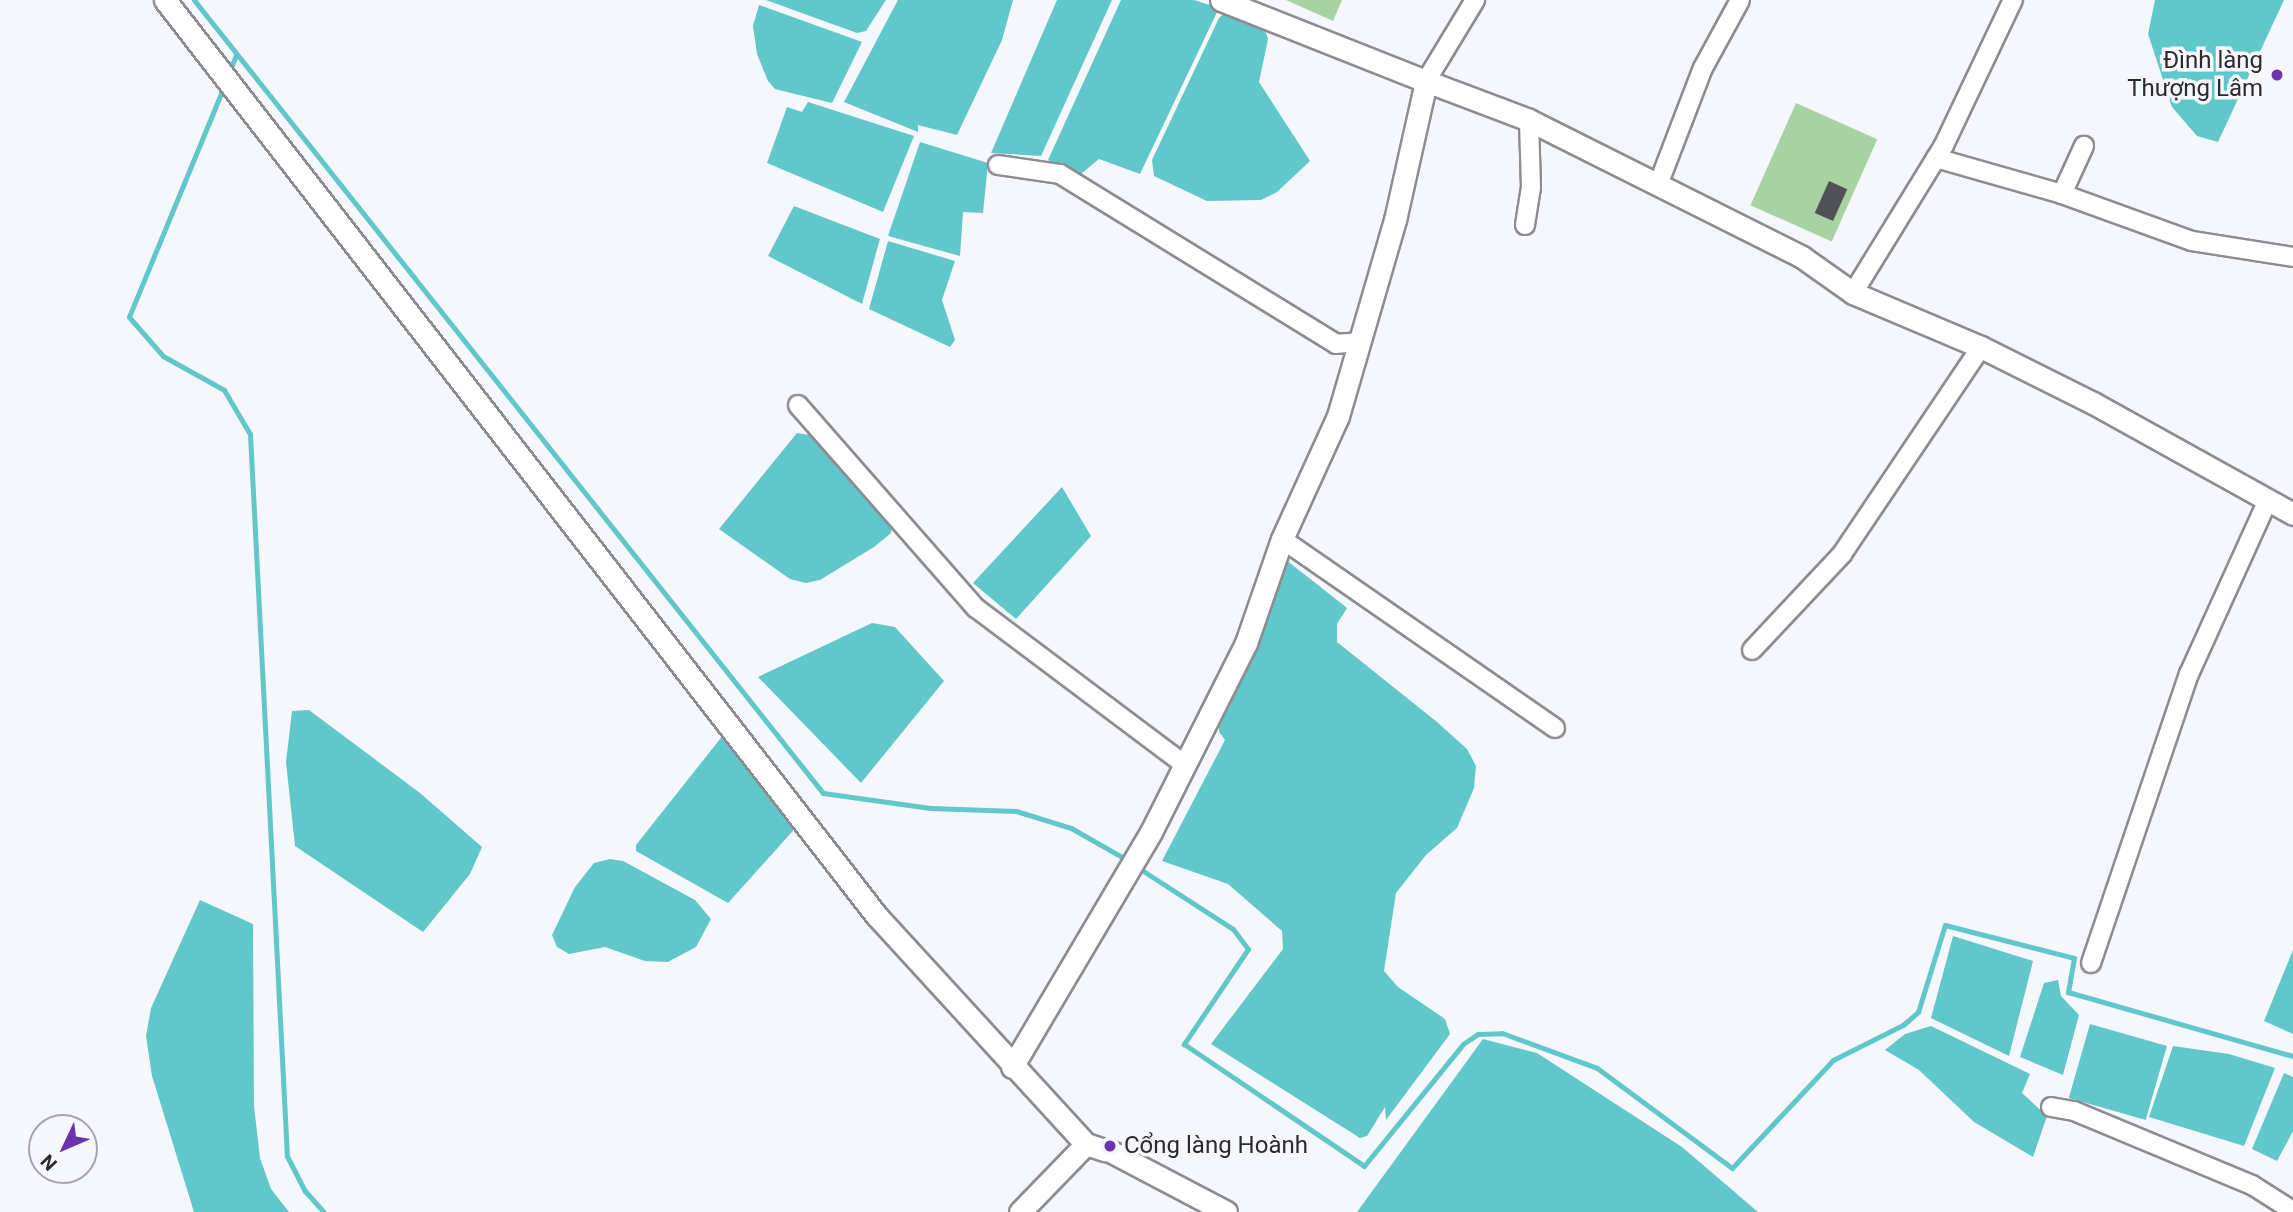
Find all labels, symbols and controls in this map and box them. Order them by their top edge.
place label: Đình làng Thượng Lâm [2127,47,2263,103]
marker: Đình làng Thượng Lâm [2269,67,2285,83]
north arrow [28,1114,98,1184]
place label: Cổng làng Hoành [1124,1132,1308,1160]
marker: Cổng làng Hoành [1102,1138,1118,1154]
text: N [36,1150,62,1175]

